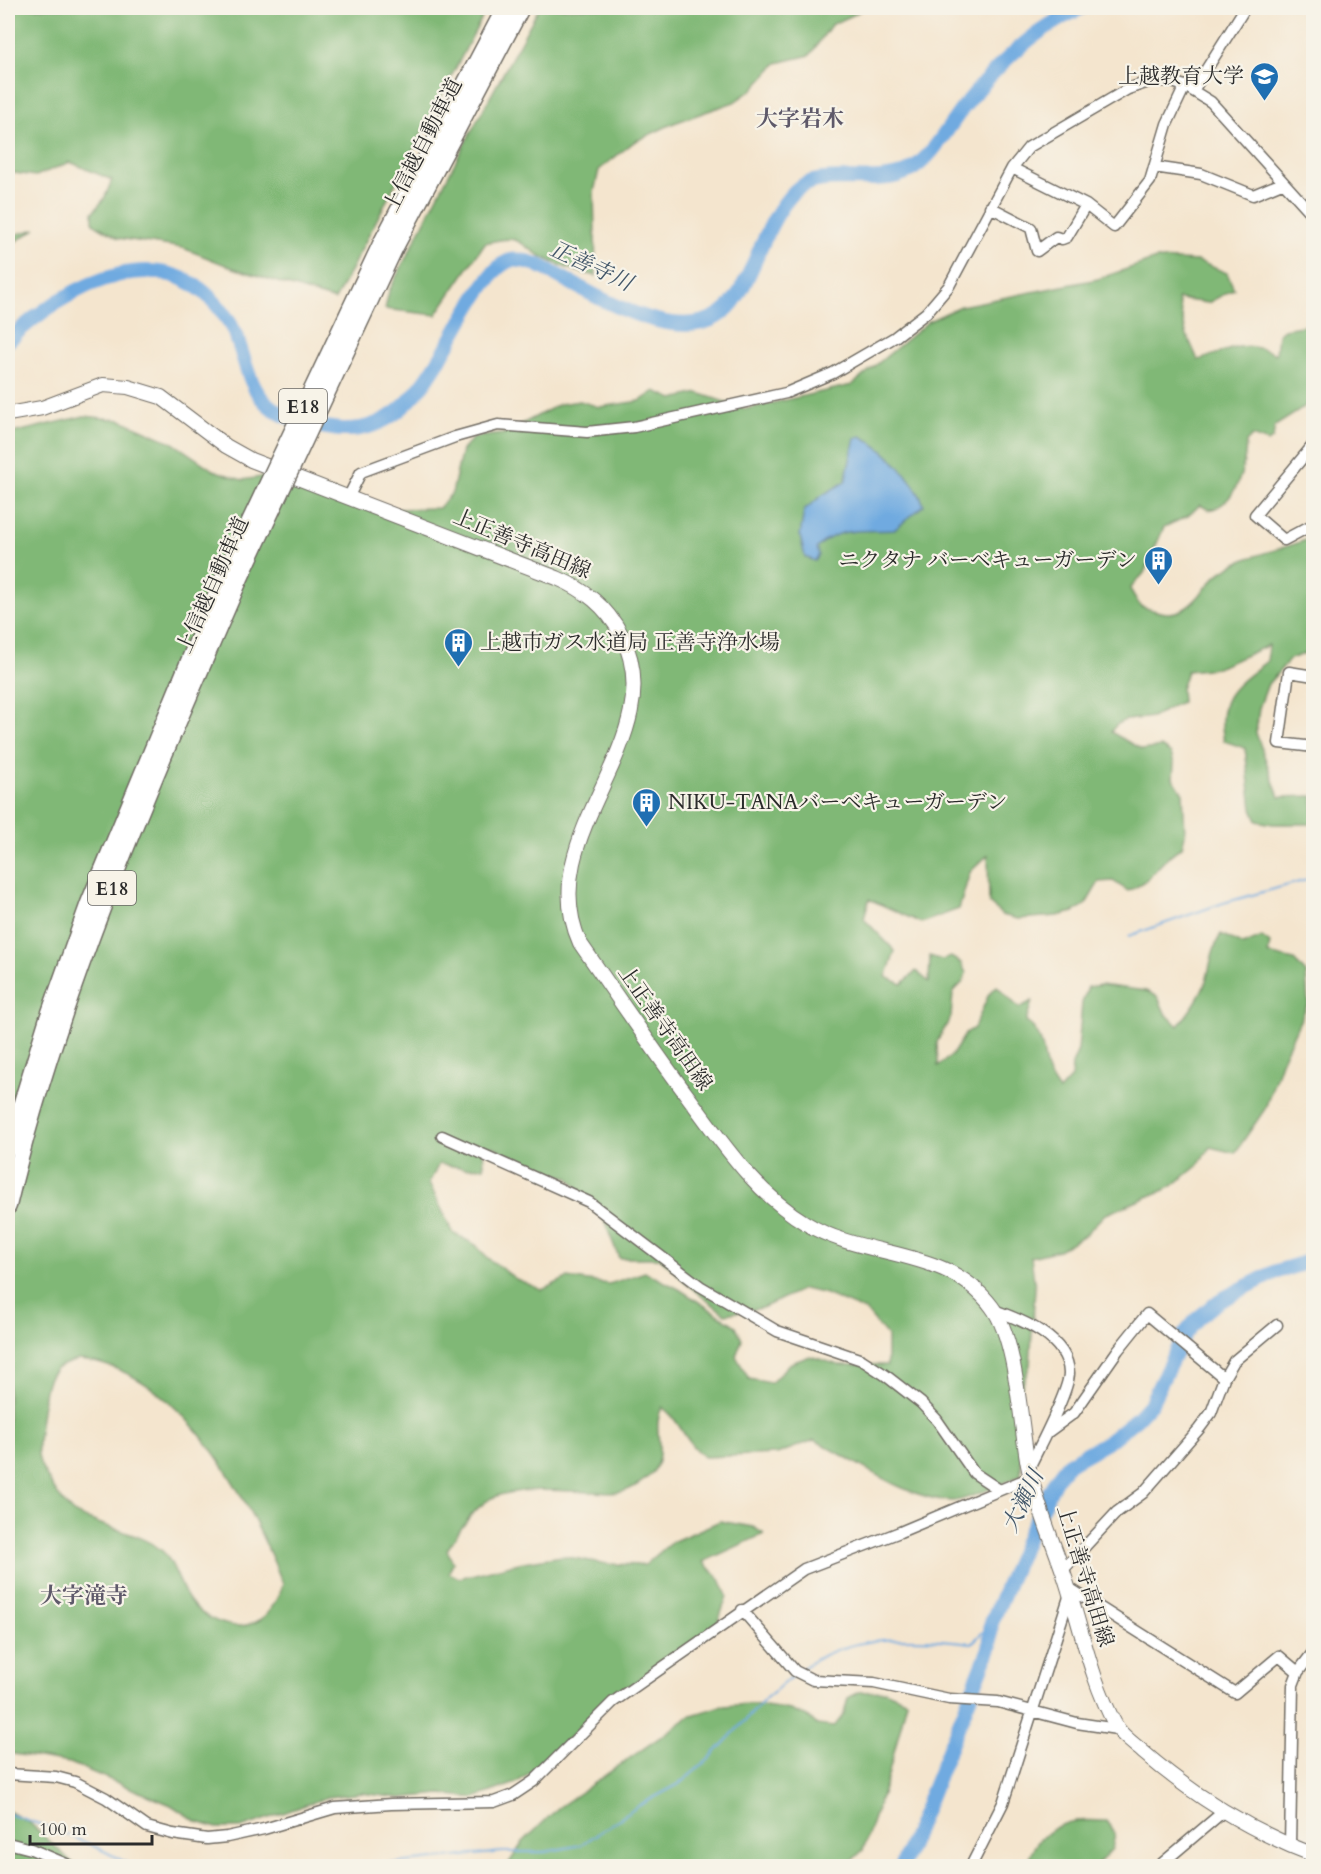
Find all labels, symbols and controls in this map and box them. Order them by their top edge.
school or university icon: 上越教育大学 [1249,60,1281,102]
place label: 上越教育大学 [1118,62,1244,91]
street label: 上信越自動車道 [377,73,469,217]
district label: 大字岩木 [756,104,844,134]
water label: 正善寺川 [545,234,639,299]
road number: E18 [279,389,327,423]
street label: 上正善寺高田線 [449,502,595,586]
street label: 上信越自動車道 [170,512,256,658]
building icon: ニクタナ バーベキューガーデン [1142,544,1174,586]
place label: ニクタナ バーベキューガーデン [839,546,1137,575]
building icon: 上越市ガス水道局 正善寺浄水場 [443,626,475,668]
place label: 上越市ガス水道局 正善寺浄水場 [480,628,780,657]
building icon: NIKU-TANAバーベキューガーデン [631,786,663,828]
place label: NIKU-TANAバーベキューガーデン [668,788,1008,817]
road number: E18 [88,871,136,905]
street label: 上正善寺高田線 [611,959,719,1097]
water label: 大瀬川 [995,1463,1052,1537]
street label: 上正善寺高田線 [1050,1501,1120,1651]
district label: 大字滝寺 [40,1581,128,1611]
scale bar [30,1808,152,1846]
text: 100 m [39,1817,87,1842]

